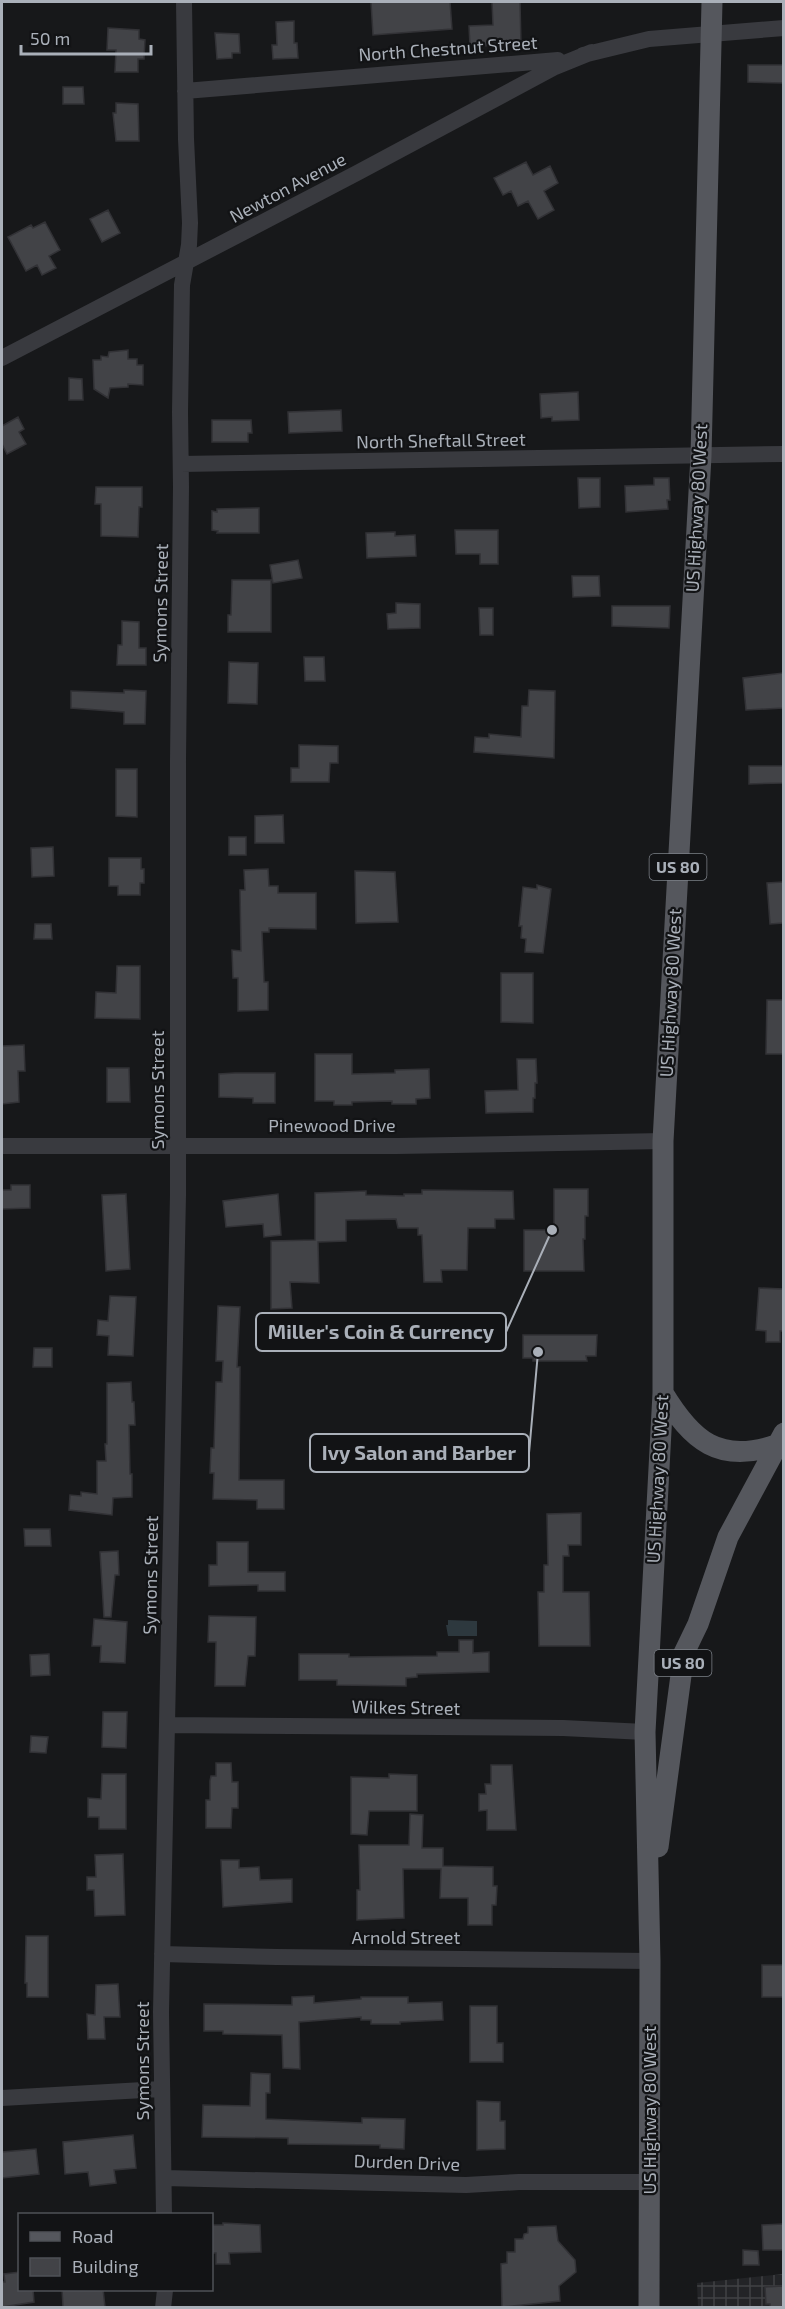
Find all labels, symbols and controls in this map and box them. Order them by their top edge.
scale bar [21,18,152,56]
text: 50 m [30,27,70,49]
street label: North Chestnut Street [358,31,538,65]
street label: Newton Avenue [226,147,349,227]
street label: US Highway 80 West [681,423,711,593]
street label: North Sheftall Street [356,428,526,452]
street label: Symons Street [148,543,172,663]
road number: US 80 [650,854,706,880]
street label: US Highway 80 West [655,908,685,1078]
street label: Symons Street [146,1030,168,1150]
street label: Pinewood Drive [268,1114,396,1136]
callout: Miller's Coin & Currency [256,1313,506,1351]
text: Miller's Coin & Currency [268,1319,495,1344]
street label: US Highway 80 West [642,1394,672,1564]
callout: Ivy Salon and Barber [310,1434,529,1472]
text: Ivy Salon and Barber [322,1440,517,1465]
street label: Symons Street [138,1515,162,1635]
road number: US 80 [654,1650,712,1676]
street label: Wilkes Street [352,1695,461,1719]
street label: Arnold Street [352,1926,461,1948]
street label: Symons Street [131,2001,153,2121]
street label: US Highway 80 West [638,2025,660,2194]
street label: Durden Drive [353,2149,461,2175]
legend [18,2213,213,2291]
text: Road [72,2225,113,2247]
text: Building [72,2255,139,2277]

